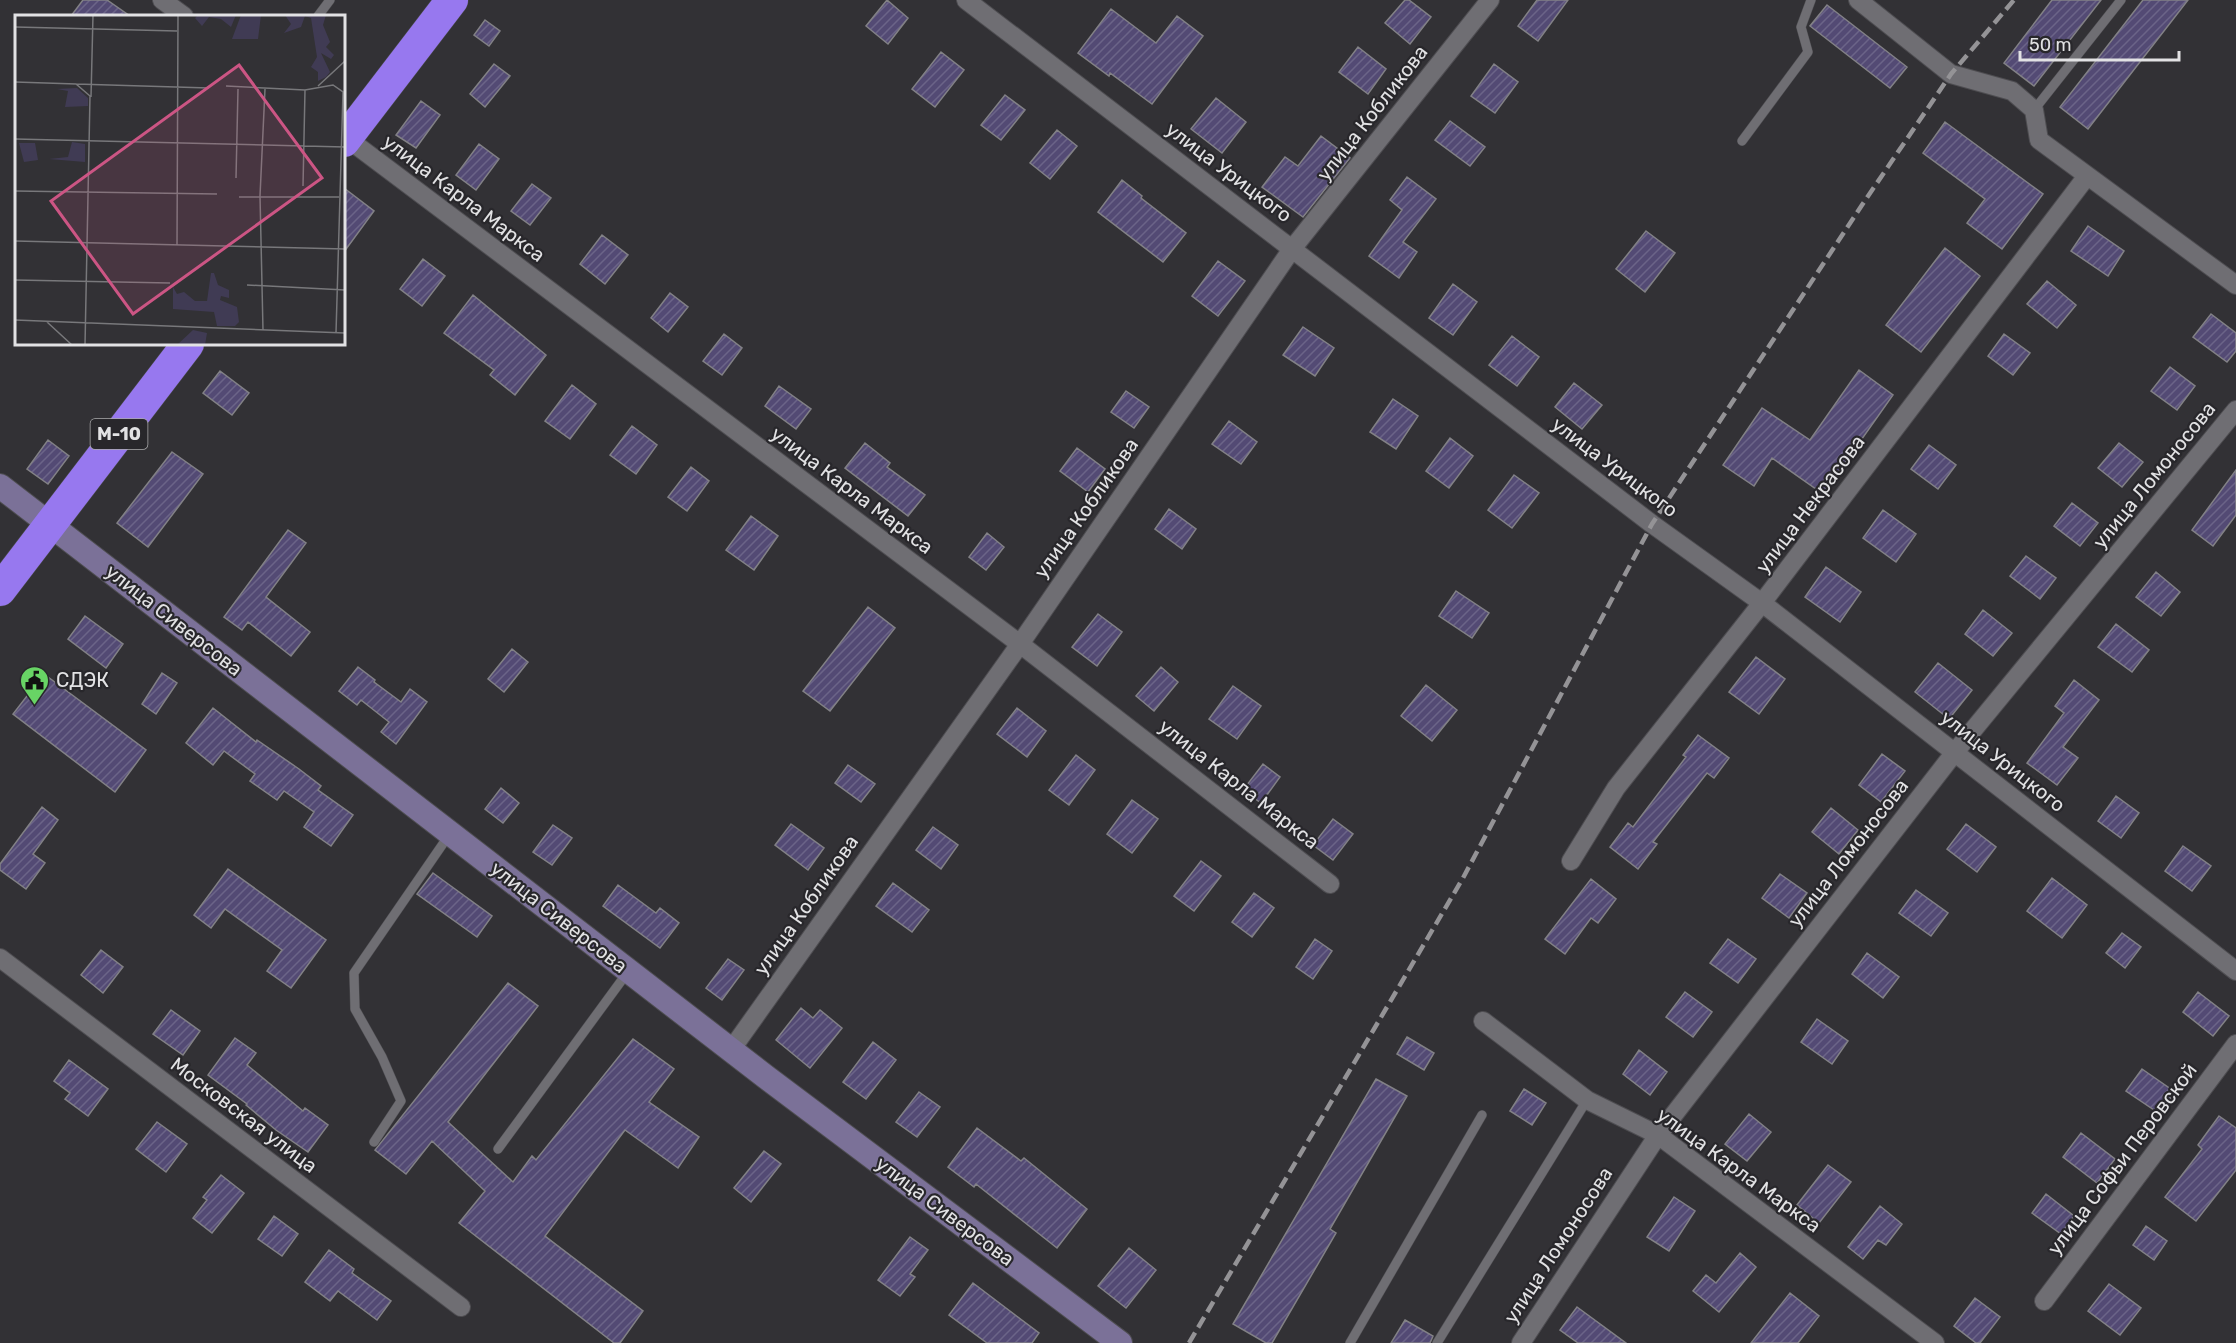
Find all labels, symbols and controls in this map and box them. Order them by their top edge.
inset map [15,15,345,345]
scale bar [2020,24,2179,62]
text: 50 m [2029,34,2072,56]
street label: улица Кобликова [1312,40,1432,186]
street label: улица Урицкого [1161,117,1297,227]
street label: улица Карла Маркса [378,129,550,267]
street label: улица Ломоносова [2088,397,2220,553]
street label: улица Урицкого [1547,412,1683,522]
road number: М-10 [90,419,148,449]
street label: улица Карла Маркса [766,421,938,559]
street label: улица Некрасова [1750,430,1870,578]
street label: улица Кобликова [1029,433,1143,583]
street label: улица Сиверсова [101,559,247,681]
public building icon: СДЭК [19,664,51,706]
place label: СДЭК [56,668,109,692]
street label: улица Урицкого [1936,705,2070,817]
street label: улица Карла Маркса [1154,714,1324,854]
street label: улица Ломоносова [1783,774,1913,932]
street label: улица Кобликова [749,830,863,980]
street label: улица Сиверсова [486,856,632,978]
street label: Московская улица [166,1052,322,1178]
street label: улица Софьи Перовской [2042,1058,2202,1260]
street label: улица Карла Маркса [1652,1102,1826,1238]
street label: улица Сиверсова [871,1151,1019,1271]
street label: улица Ломоносова [1498,1162,1618,1328]

